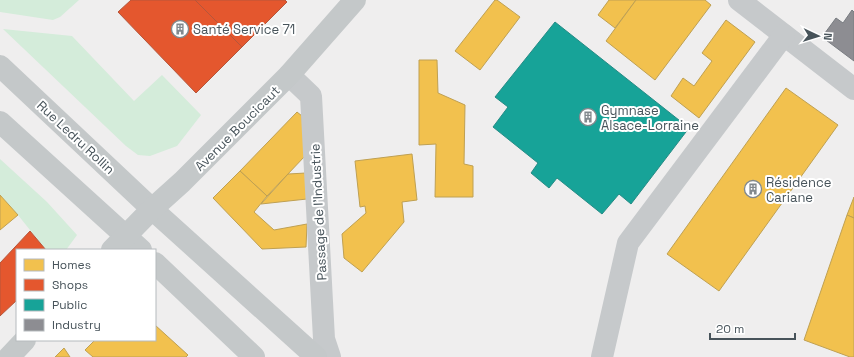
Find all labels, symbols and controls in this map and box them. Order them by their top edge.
north arrow [798,16,838,56]
building icon: Santé Service 71 [170,19,190,39]
place label: Santé Service 71 [193,21,295,38]
text: N [821,33,835,41]
street label: Avenue Boucicaut [191,82,284,175]
street label: Rue Ledru Rollin [33,97,118,178]
place label: Gymnase Alsace-Lorraine [601,102,699,134]
building icon: Gymnase Alsace-Lorraine [578,107,598,127]
street label: Passage de l'Industrie [306,143,331,281]
place label: Résidence Cariane [766,174,831,206]
building icon: Résidence Cariane [743,179,763,199]
legend [16,249,156,341]
text: Homes [52,257,91,273]
text: Shops [52,277,88,293]
text: Public [52,297,87,313]
scale bar [710,315,795,341]
text: Industry [52,317,101,333]
text: 20 m [716,321,744,337]

